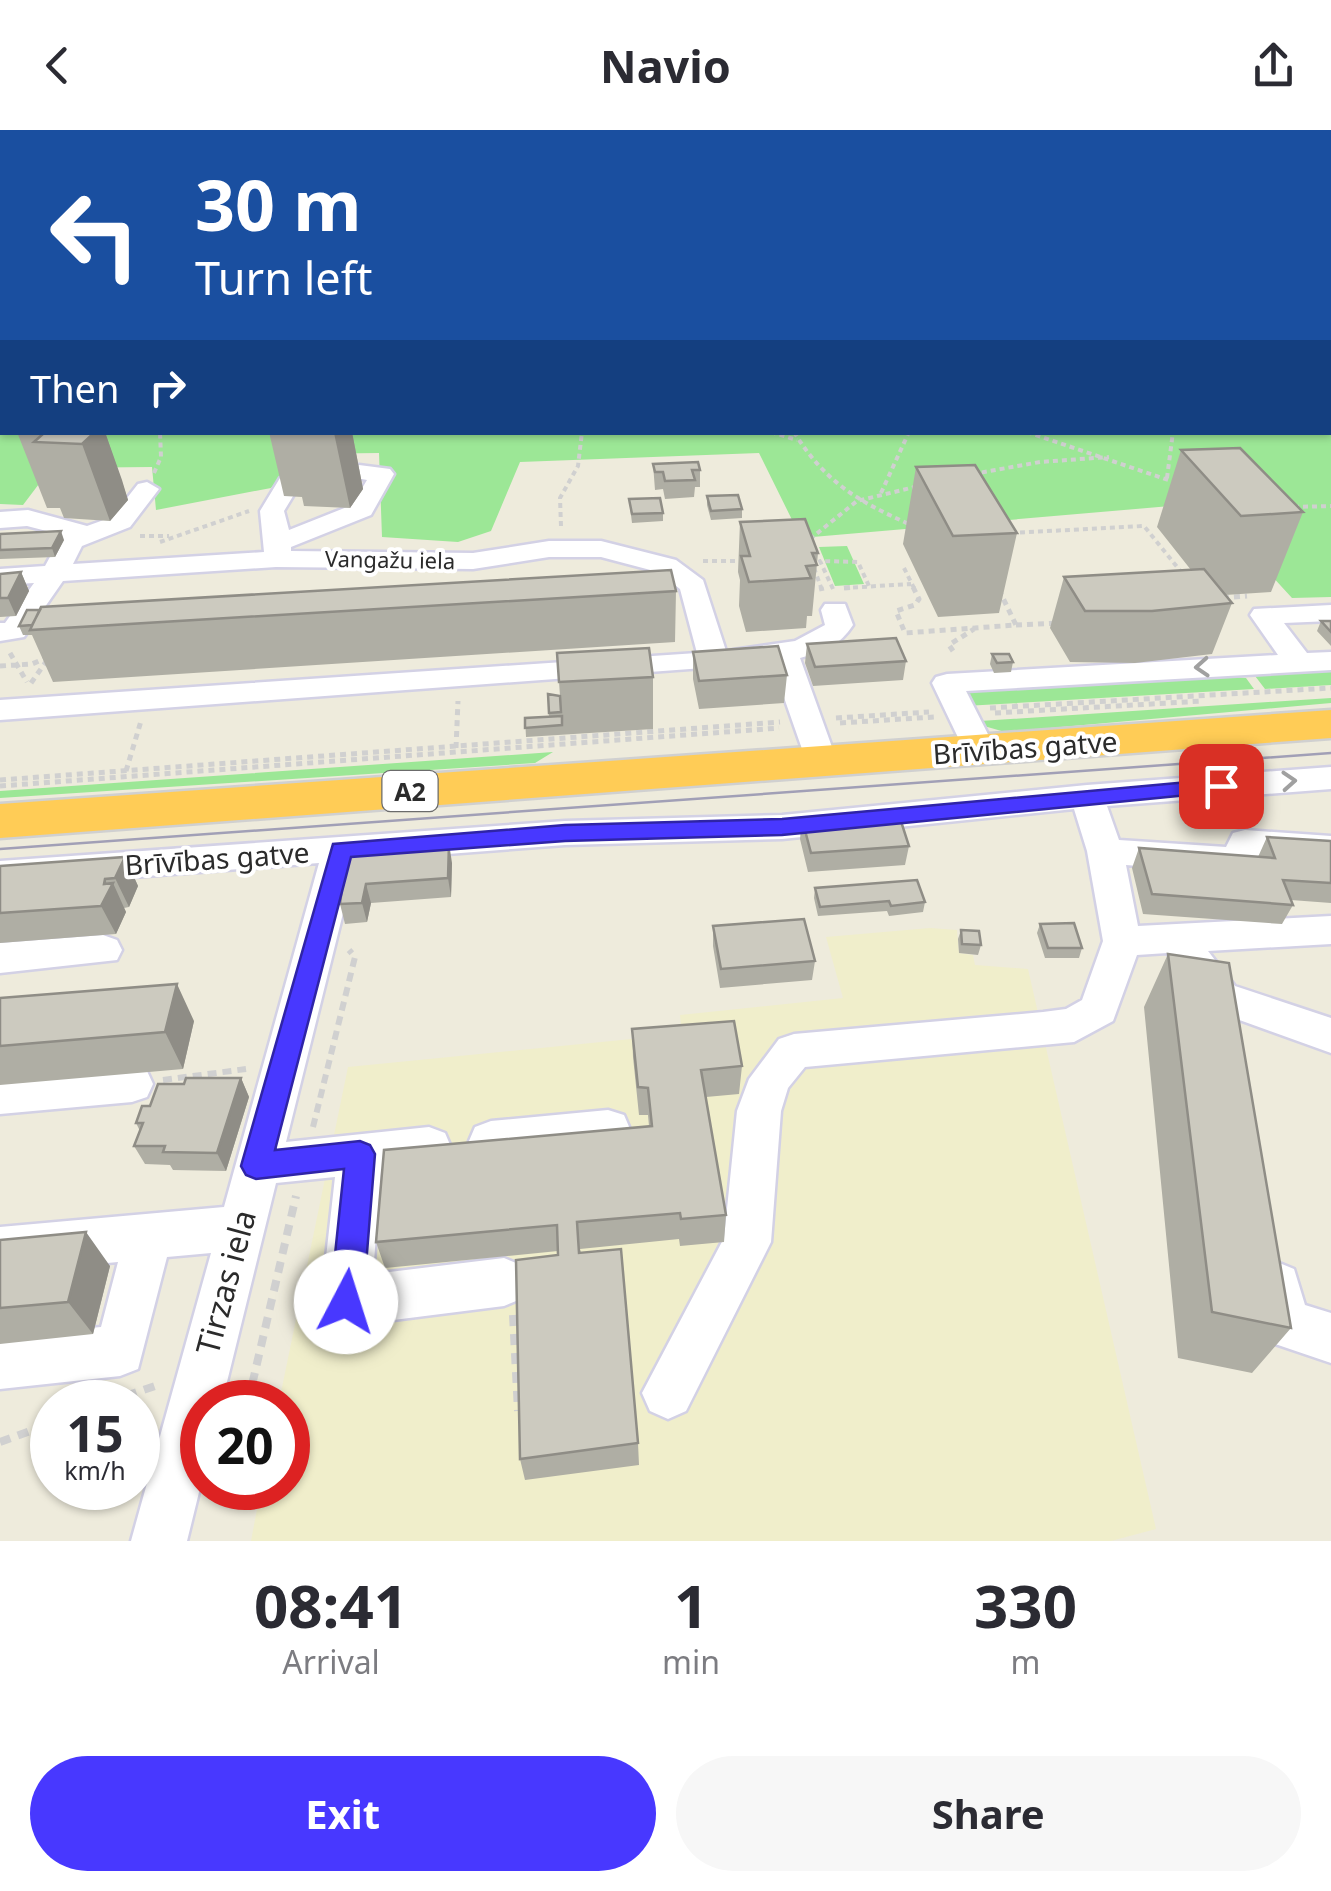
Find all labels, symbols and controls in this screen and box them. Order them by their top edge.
text: Navio [600,35,731,96]
icon: back [30,38,85,93]
icon: share [1246,38,1301,93]
text: 30 m [195,156,362,252]
icon: left [30,170,160,300]
text: Turn left [195,247,372,308]
icon: right [140,360,195,415]
text: Then [30,362,120,414]
street label: Vangažu iela [325,543,455,575]
one-way arrow [1193,656,1209,677]
street label: Brīvības gatve [931,722,1119,772]
pin [1179,744,1264,829]
icon: arrive [1194,759,1249,814]
road number: A2 [382,771,438,811]
one-way arrow [1281,771,1297,792]
street label: Brīvības gatve [123,833,311,883]
street label: Tirzas iela [185,1205,265,1359]
position arrow [294,1250,398,1354]
speed limit sign: 20 [180,1380,310,1510]
text: 15 [66,1399,124,1467]
text: km/h [64,1453,126,1487]
text: 08:41 [254,1564,408,1646]
text: 1 [674,1564,708,1646]
text: 330 [974,1564,1077,1646]
text: Arrival [282,1640,380,1683]
text: min [662,1640,720,1683]
text: m [1011,1640,1040,1683]
button: Exit [30,1756,656,1871]
button: Share [676,1756,1301,1871]

